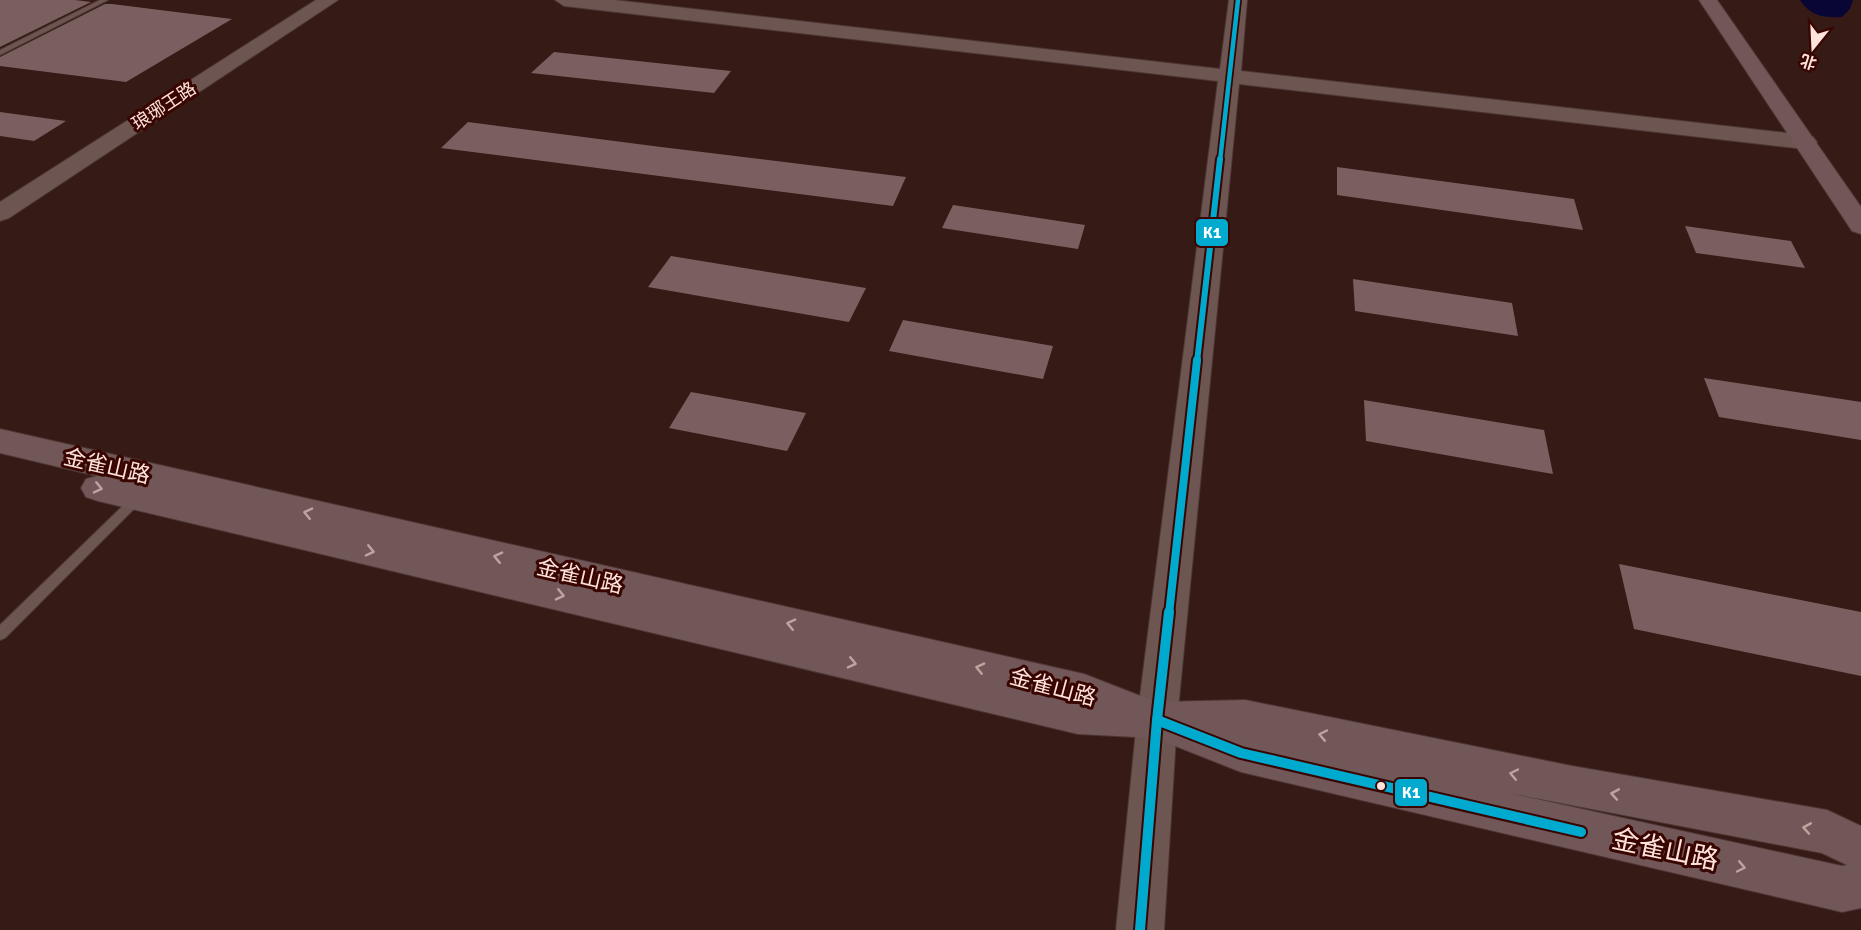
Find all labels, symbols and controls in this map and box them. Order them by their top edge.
north arrow [1783,18,1843,78]
text: 北 [1798,49,1819,73]
street label: 琅琊王路 [128,77,200,135]
line badge: K1 [1195,218,1229,247]
text: K1 [1203,223,1222,243]
street label: 金雀山路 [61,443,153,489]
one-way arrow [93,480,103,493]
one-way arrow [304,507,314,520]
one-way arrow [364,544,374,557]
one-way arrow [493,551,503,564]
street label: 金雀山路 [534,553,626,599]
one-way arrow [554,588,564,601]
one-way arrow [786,619,796,632]
one-way arrow [846,656,856,669]
one-way arrow [976,663,986,676]
street label: 金雀山路 [1007,663,1099,711]
one-way arrow [1319,729,1329,742]
one-way arrow [1510,768,1520,781]
line badge: K1 [1394,778,1428,807]
unlabelled marker [1375,780,1387,792]
text: K1 [1402,783,1421,803]
one-way arrow [1610,788,1620,801]
one-way arrow [1802,822,1812,835]
street label: 金雀山路 [1609,823,1721,877]
one-way arrow [1736,860,1746,873]

